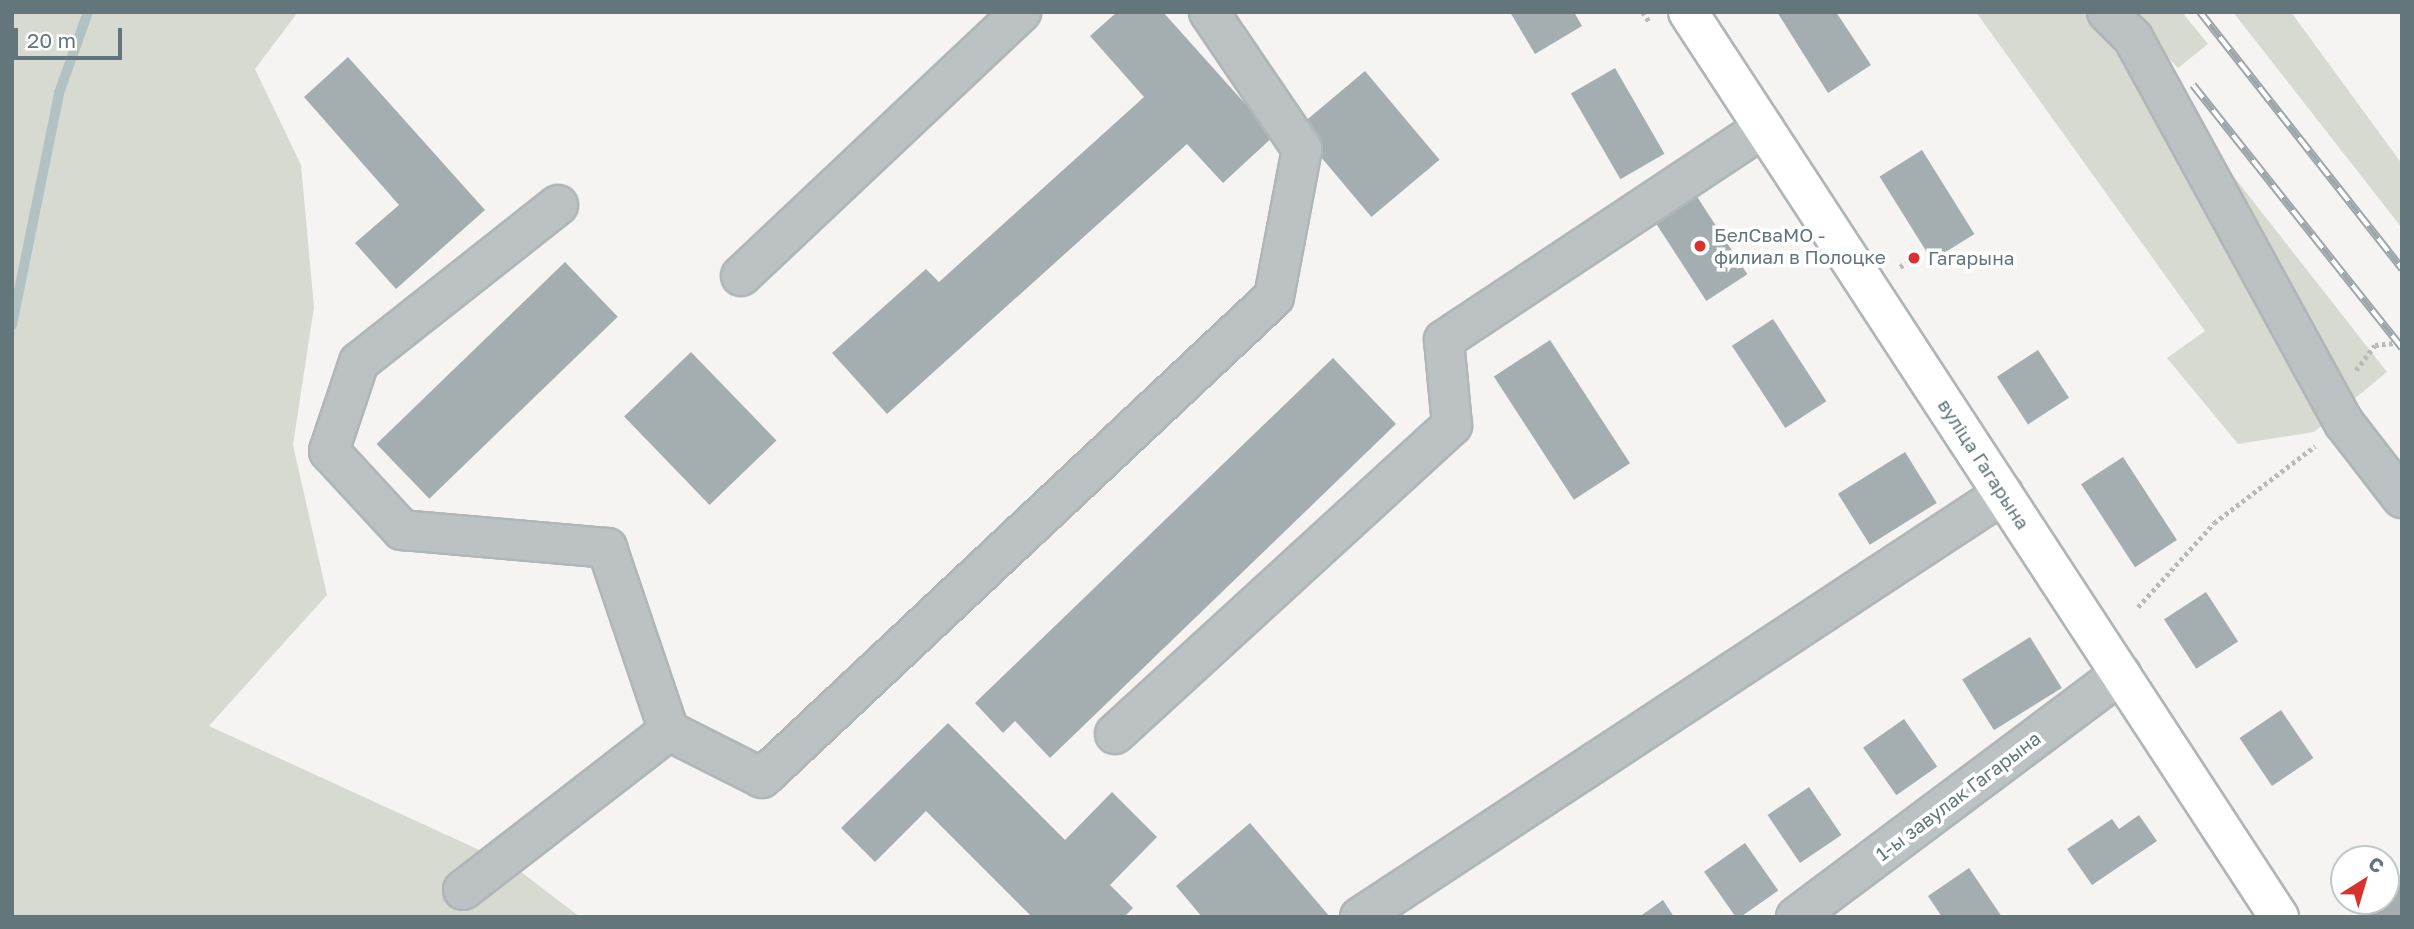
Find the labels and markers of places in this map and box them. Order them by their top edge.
place label: БелСваМО - филиал в Полоцке [1714,224,1886,268]
marker: БелСваМО - филиал в Полоцке [1692,238,1708,254]
place label: Гагарына [1928,247,2014,269]
marker: Гагарына [1906,250,1922,266]

